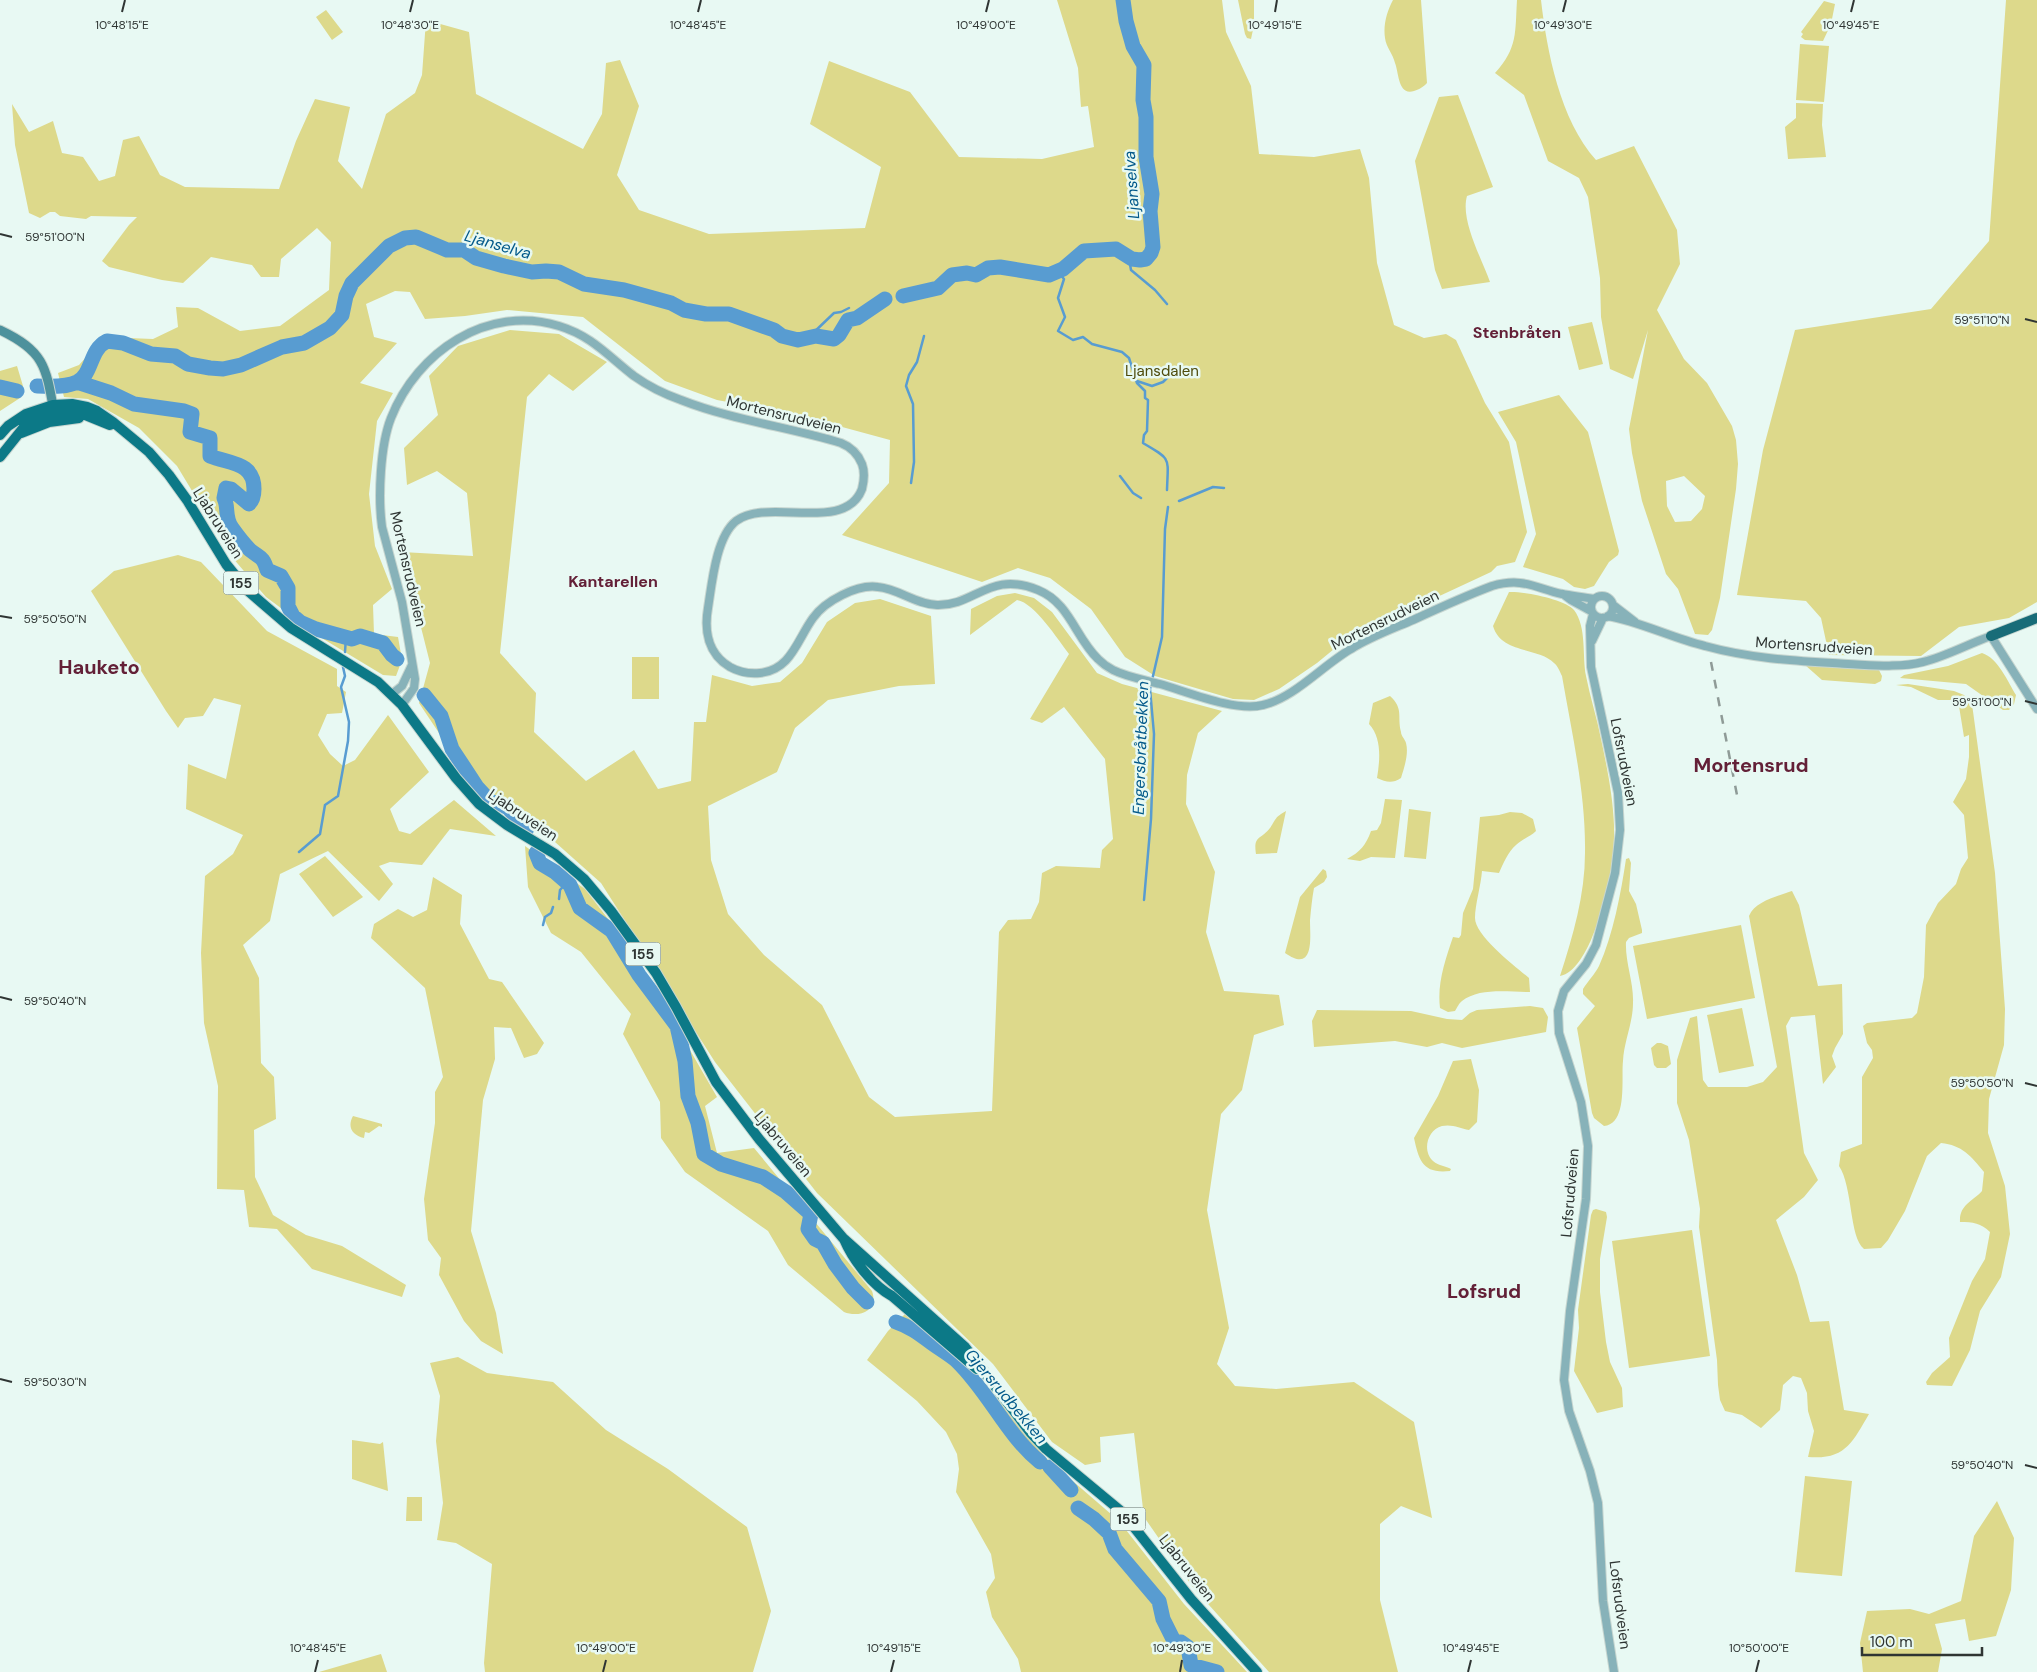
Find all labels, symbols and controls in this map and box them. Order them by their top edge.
text: 10°48'15"E [95,17,149,33]
text: 10°48'30"E [381,17,439,33]
text: 10°48'45"E [670,17,727,33]
text: 10°49'00"E [956,17,1016,33]
text: 10°49'15"E [1248,17,1302,33]
text: 10°49'30"E [1534,17,1592,33]
text: 10°49'45"E [1823,17,1880,33]
water label: Ljanselva [1119,150,1144,220]
water label: Ljanselva [462,225,534,264]
text: 59°51'00"N [25,229,85,245]
text: 59°51'10"N [1954,312,2010,328]
district label: Stenbråten [1473,322,1561,343]
park label: Ljansdalen [1125,361,1199,381]
street label: Mortensrudveien [724,391,844,439]
street label: Ljabruveien [188,484,248,562]
street label: Mortensrudveien [385,509,431,629]
district label: Kantarellen [568,571,658,592]
road number: 155 [224,572,258,594]
street label: Mortensrudveien [1328,585,1442,655]
text: 59°50'50"N [23,611,87,627]
street label: Mortensrudveien [1755,632,1873,660]
district label: Hauketo [58,654,140,680]
water label: Engersbråtbekken [1128,681,1153,815]
text: 59°51'00"N [1952,694,2012,710]
street label: Lofsrudveien [1606,716,1642,808]
district label: Mortensrud [1693,752,1809,778]
street label: Ljabruveien [484,784,562,846]
road number: 155 [626,942,660,966]
text: 59°50'40"N [24,993,86,1009]
text: 59°50'50"N [1950,1075,2014,1091]
street label: Ljabruveien [750,1107,816,1181]
street label: Lofsrudveien [1556,1148,1584,1238]
district label: Lofsrud [1447,1278,1521,1304]
water label: Gjersrudbekken [961,1344,1053,1448]
text: 59°50'30"N [23,1374,87,1390]
text: 59°50'40"N [1951,1457,2013,1473]
road number: 155 [1110,1508,1146,1530]
street label: Ljabruveien [1154,1530,1220,1606]
street label: Lofsrudveien [1605,1560,1635,1650]
scale bar [1862,1624,1982,1656]
text: 100 m [1870,1632,1913,1652]
text: 10°48'45"E [290,1640,347,1656]
text: 10°49'00"E [576,1640,636,1656]
text: 10°49'15"E [867,1640,921,1656]
text: 10°49'30"E [1153,1640,1211,1656]
text: 10°49'45"E [1443,1640,1500,1656]
text: 10°50'00"E [1729,1640,1789,1656]

